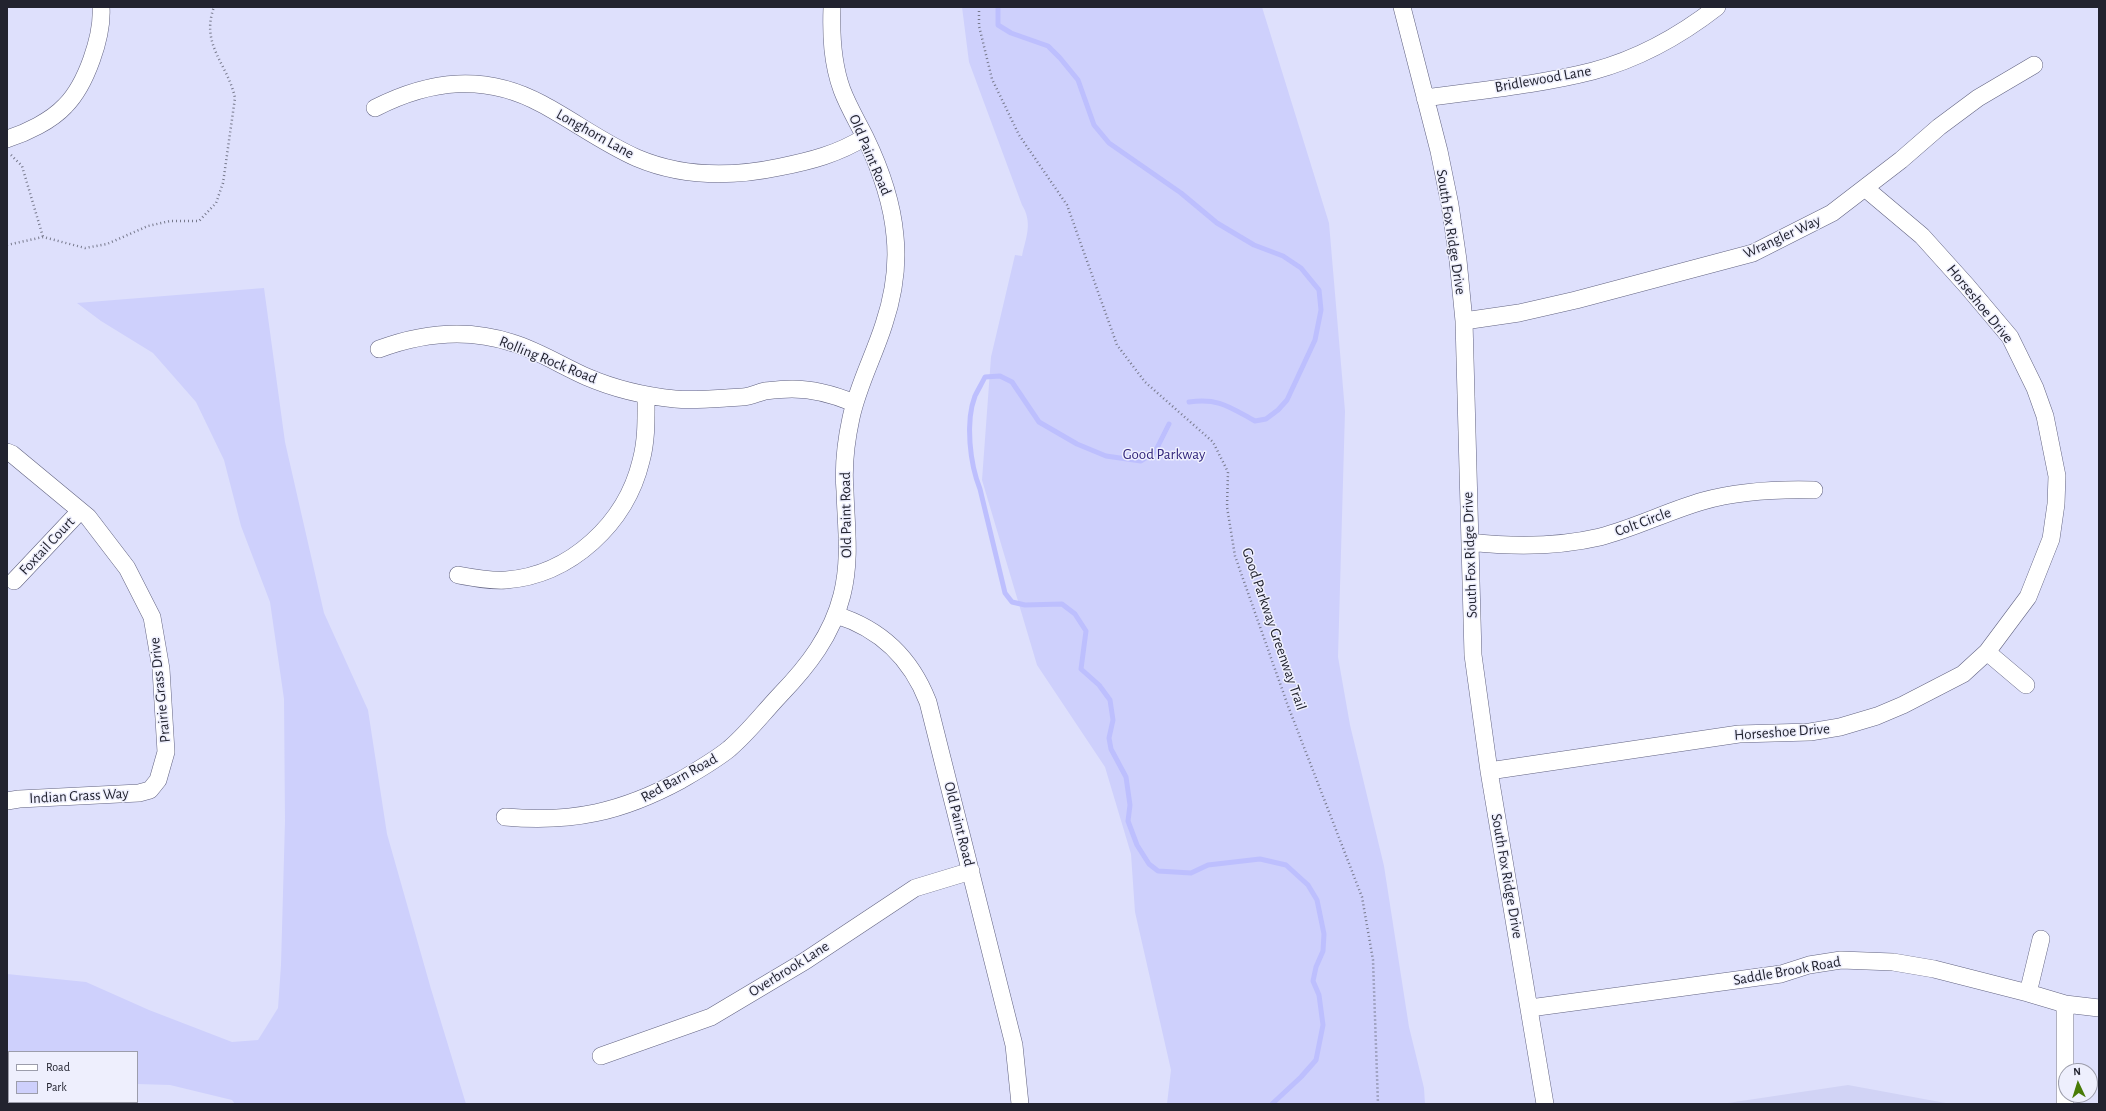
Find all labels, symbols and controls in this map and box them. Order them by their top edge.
street label: Bridlewood Lane [1494,62,1592,96]
street label: Longhorn Lane [553,105,637,163]
street label: Old Paint Road [845,112,895,198]
street label: South Fox Ridge Drive [1432,168,1470,296]
street label: Wrangler Way [1741,211,1823,263]
street label: Horseshoe Drive [1943,261,2017,347]
street label: Rolling Rock Road [497,332,599,388]
park label: Good Parkway [1123,445,1205,463]
street label: Old Paint Road [836,472,856,558]
street label: South Fox Ridge Drive [1459,491,1481,619]
street label: Colt Circle [1612,504,1674,540]
street label: Foxtail Court [15,513,79,579]
street label: Good Parkway Greenway Trail [1238,545,1310,713]
street label: Prairie Grass Drive [146,636,174,744]
street label: Horseshoe Drive [1734,720,1830,744]
street label: Red Barn Road [638,750,720,806]
street label: Old Paint Road [940,780,978,868]
street label: Indian Grass Way [29,784,129,808]
street label: South Fox Ridge Drive [1487,812,1527,940]
street label: Overbrook Lane [745,937,833,1001]
street label: Saddle Brook Road [1732,953,1842,989]
legend [8,1051,138,1103]
text: Road [46,1061,70,1073]
north arrow [2058,1063,2098,1103]
text: N [2073,1066,2081,1077]
text: Park [46,1081,67,1093]

